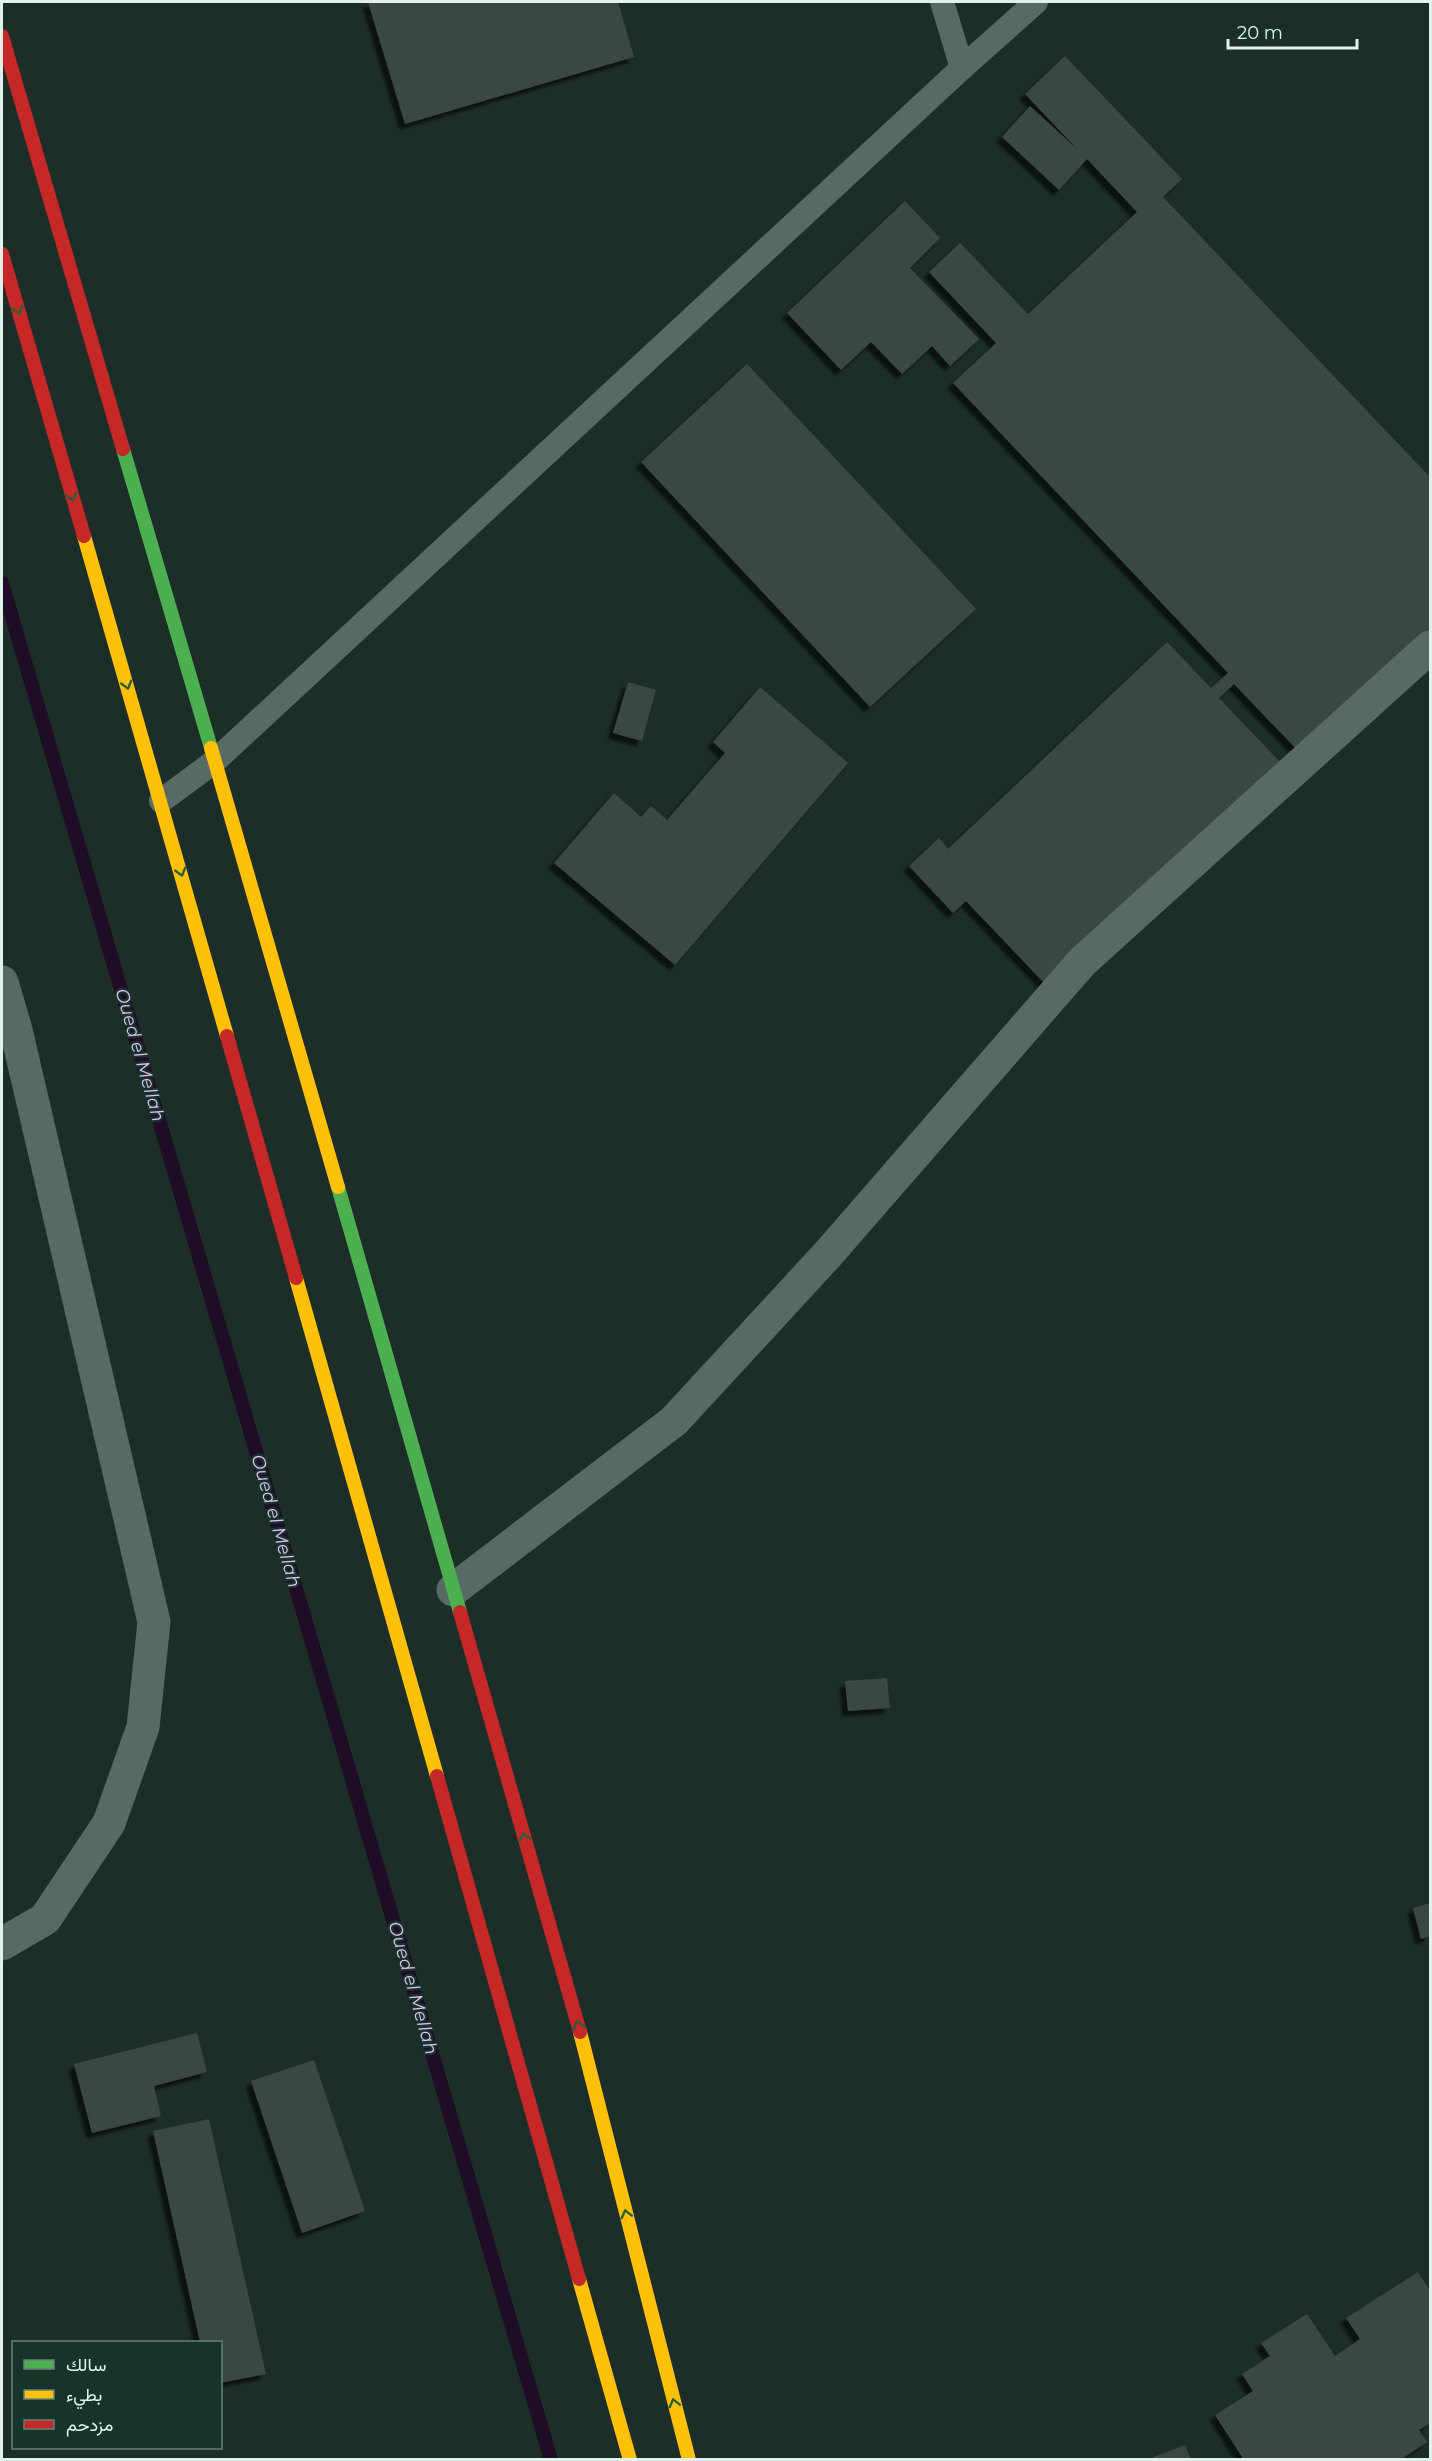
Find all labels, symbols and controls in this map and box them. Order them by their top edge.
scale bar [1228,12,1357,50]
text: 20 m [1237,22,1283,44]
one-way arrow [11,304,23,315]
one-way arrow [65,491,77,502]
one-way arrow [120,679,132,689]
one-way arrow [174,866,186,877]
water label: Oued el Mellah [110,986,170,1124]
water label: Oued el Mellah [246,1452,306,1590]
one-way arrow [519,1832,532,1842]
water label: Oued el Mellah [383,1919,443,2057]
one-way arrow [572,2020,585,2030]
one-way arrow [621,2209,633,2220]
legend [12,2341,222,2449]
text: سالك [66,2354,106,2376]
text: بطيء [66,2384,102,2410]
one-way arrow [669,2398,682,2408]
text: مزدحم [66,2414,113,2437]

